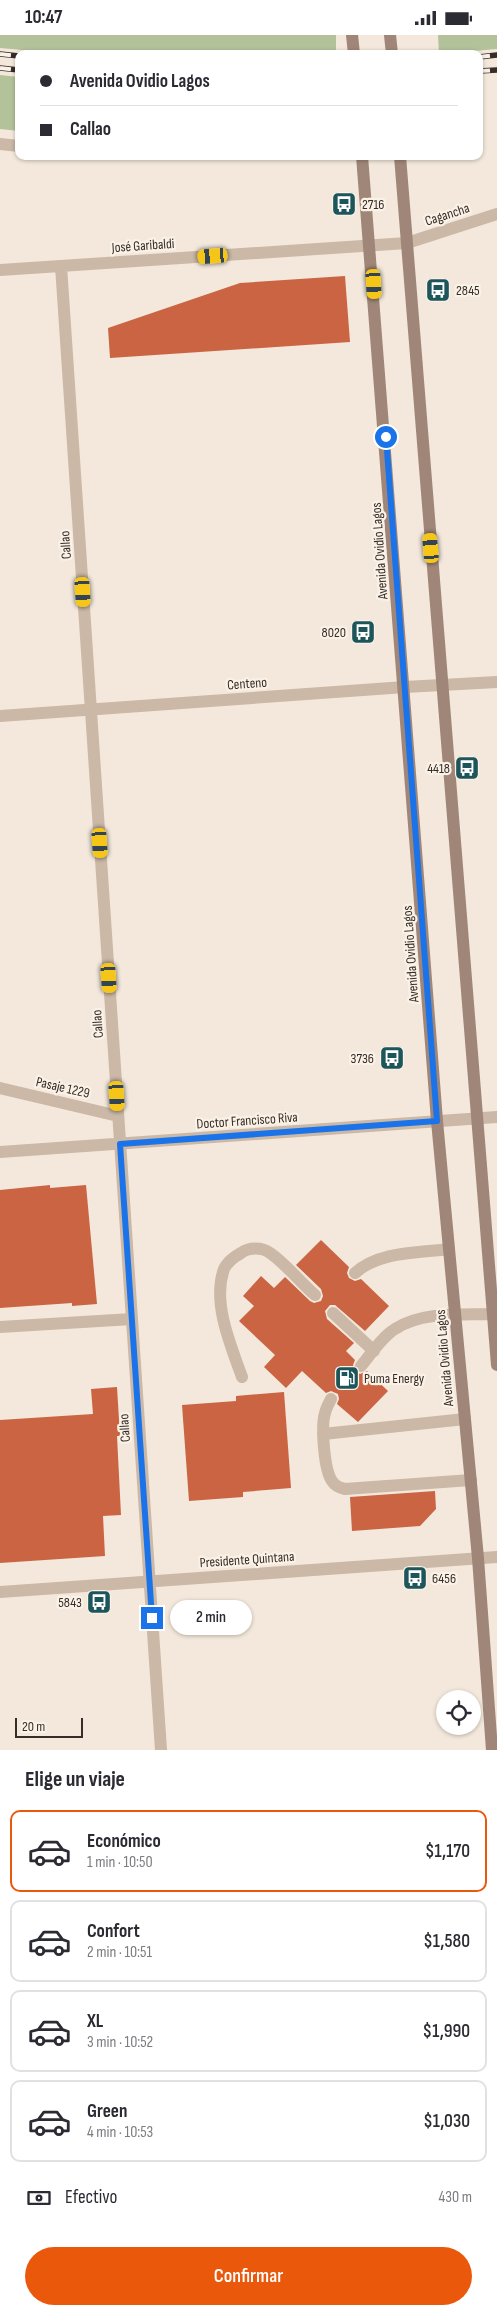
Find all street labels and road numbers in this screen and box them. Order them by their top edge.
street label: Cagancha [423,199,472,230]
street label: José Garibaldi [110,235,175,256]
street label: Avenida Ovidio Lagos [368,502,391,601]
street label: Callao [56,530,75,560]
street label: Centeno [226,674,268,693]
street label: Avenida Ovidio Lagos [399,905,422,1004]
street label: Callao [88,1009,107,1039]
street label: Pasaje 1229 [34,1073,91,1102]
street label: Doctor Francisco Riva [196,1108,298,1133]
street label: Avenida Ovidio Lagos [432,1309,457,1408]
street label: Callao [115,1413,134,1443]
street label: Presidente Quintana [199,1548,295,1571]

